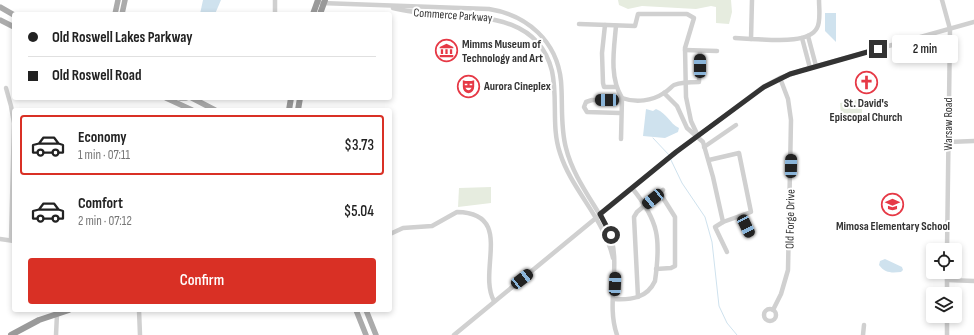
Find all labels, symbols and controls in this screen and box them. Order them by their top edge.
street label: Commerce Parkway [413,5,493,26]
text: Old Roswell Lakes Parkway [52,28,193,47]
callout: 2 min [892,35,958,63]
place label: Mimms Museum of Technology and Art [462,37,543,66]
museum icon: Mimms Museum of Technology and Art [433,38,459,64]
route end [869,40,887,58]
text: 2 min [913,41,937,57]
car [694,54,706,78]
text: Old Roswell Road [52,66,141,85]
church icon: St. David's Episcopal Church [853,69,879,95]
theatre icon: Aurora Cineplex [455,73,481,99]
place label: Aurora Cineplex [483,79,551,94]
car [595,94,619,106]
place label: St. David's Episcopal Church [830,96,902,125]
street label: Warsaw Road [941,98,956,150]
icon: car [30,127,66,163]
text: Economy [78,128,127,147]
text: $3.73 [344,136,374,155]
text: 1 min · 07:11 [78,147,130,163]
car [785,154,797,178]
car [640,187,666,211]
street label: Old Forge Drive [782,189,799,249]
school or university icon: Mimosa Elementary School [880,192,906,218]
icon: car [30,193,66,229]
text: Comfort [78,194,123,213]
text: $5.04 [344,202,374,221]
text: 2 min · 07:12 [78,213,132,229]
car [735,213,757,239]
place label: Mimosa Elementary School [836,219,950,234]
route start [602,226,620,244]
map controls [926,243,962,323]
button: locate [926,243,962,279]
button: Confirm [28,258,376,304]
car [509,267,535,291]
car [609,272,621,296]
button: layers [926,287,962,323]

